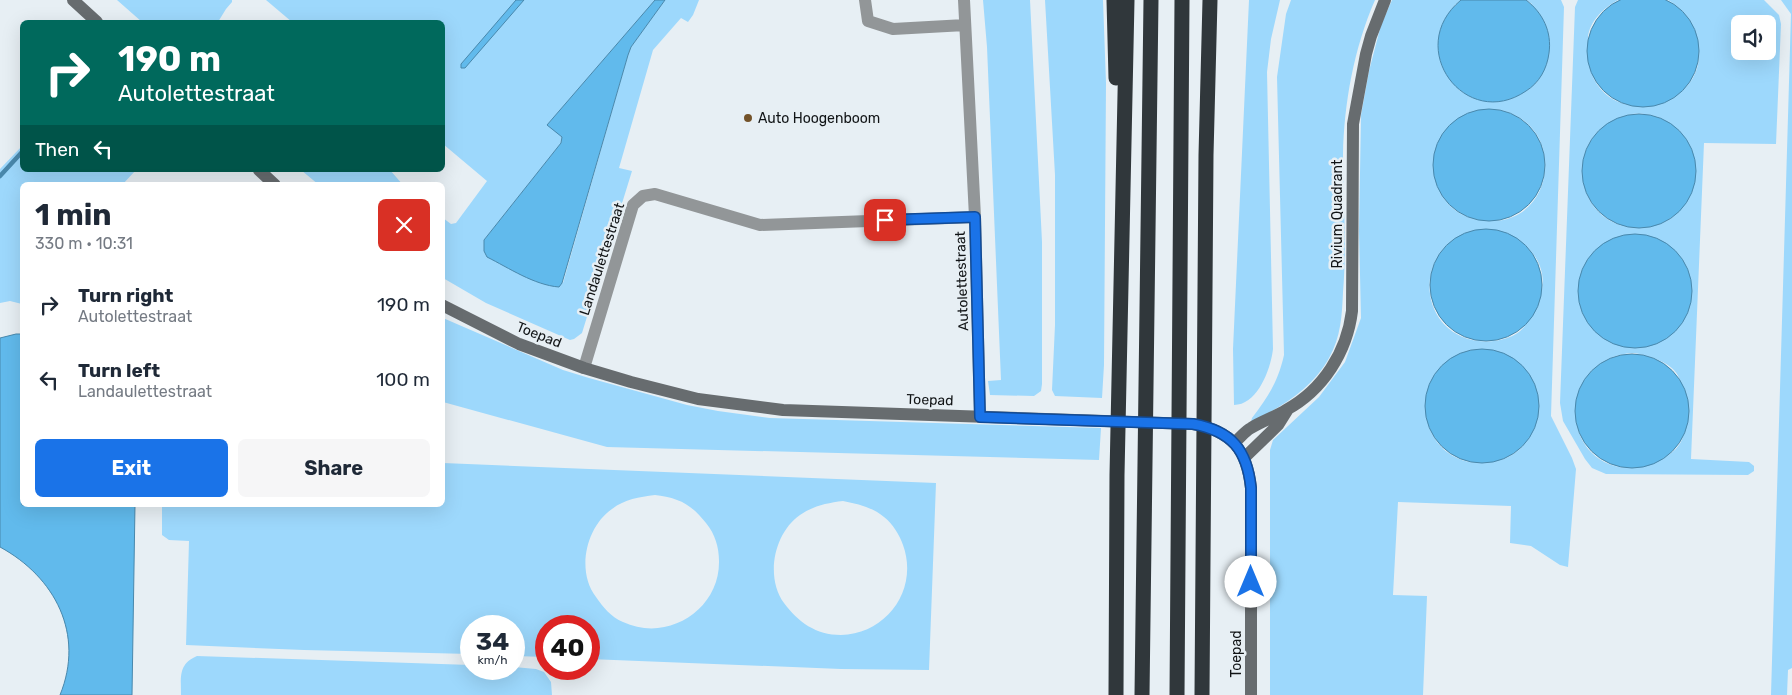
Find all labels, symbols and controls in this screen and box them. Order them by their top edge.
map controls [1731,15,1776,60]
button: sound [1731,15,1776,60]
text: 190 m [118,38,221,80]
icon: right [35,40,100,105]
text: Autolettestraat [118,80,275,107]
place label: Auto Hoogenboom [758,110,880,127]
marker: Auto Hoogenboom [742,112,754,124]
icon: left [89,135,117,163]
text: Then [35,138,79,161]
street label: Rivium Quadrant [1329,159,1346,268]
text: 1 min [35,197,112,233]
button: close [378,199,430,251]
pin [864,199,906,241]
street label: Landaulettestraat [576,200,628,317]
icon: arrive [871,206,899,234]
street label: Autolettestraat [952,230,972,331]
text: 330 m · 10:31 [35,234,133,253]
text: Turn right [78,284,173,307]
icon: right [35,291,63,319]
text: 190 m [377,293,430,316]
text: Autolettestraat [78,307,192,326]
street label: Toepad [514,318,564,352]
text: Turn left [78,359,160,382]
icon: left [35,366,63,394]
text: 100 m [376,368,430,391]
text: Landaulettestraat [78,382,212,401]
street label: Toepad [906,391,954,409]
button: Exit [35,439,228,497]
button: Share [238,439,430,497]
position arrow [1224,555,1276,607]
speed limit sign: 40 [535,615,600,680]
text: 34 [476,627,509,656]
street label: Toepad [1228,630,1245,678]
text: km/h [478,653,507,667]

